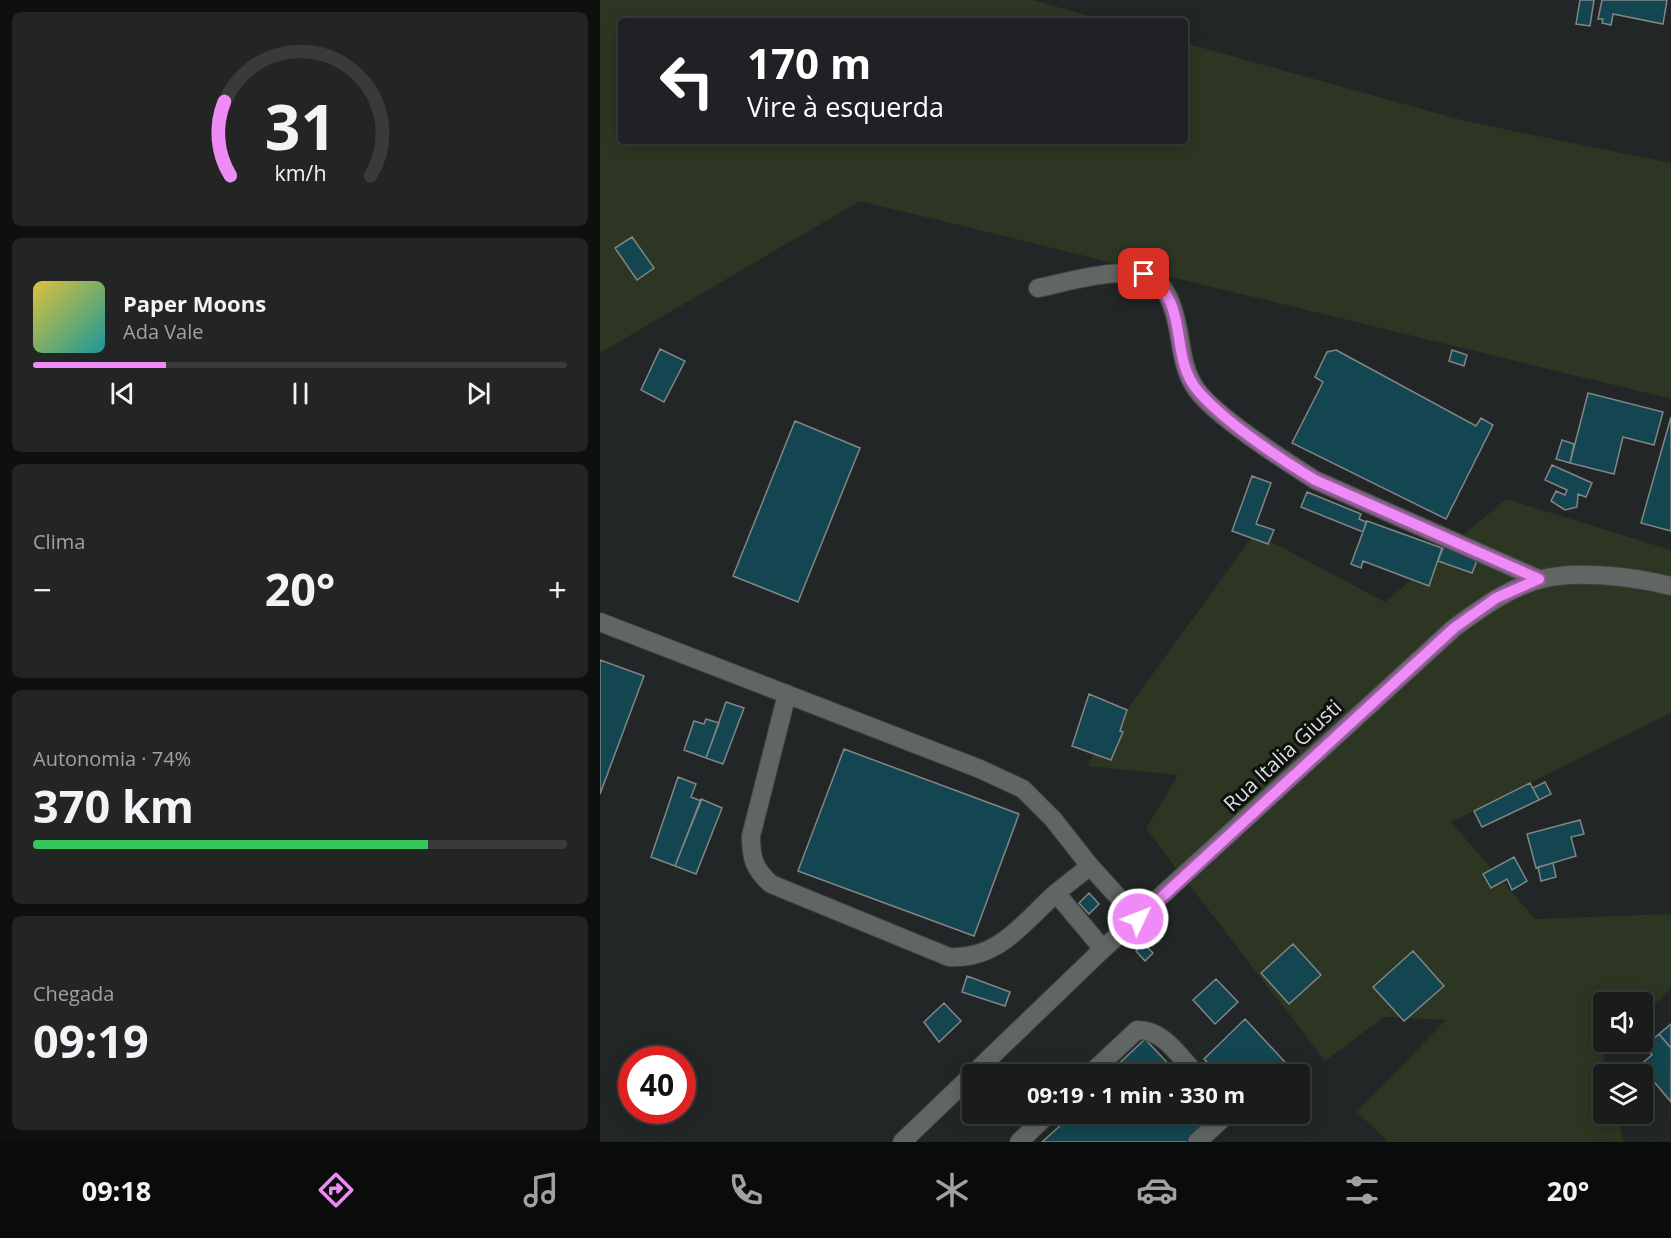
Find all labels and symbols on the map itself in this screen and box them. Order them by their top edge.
pin [1118,248,1169,299]
street label: Rua Italia Giusti [1217,693,1347,817]
position arrow [1106,887,1170,951]
speed limit sign: 40 [618,1046,696,1124]

